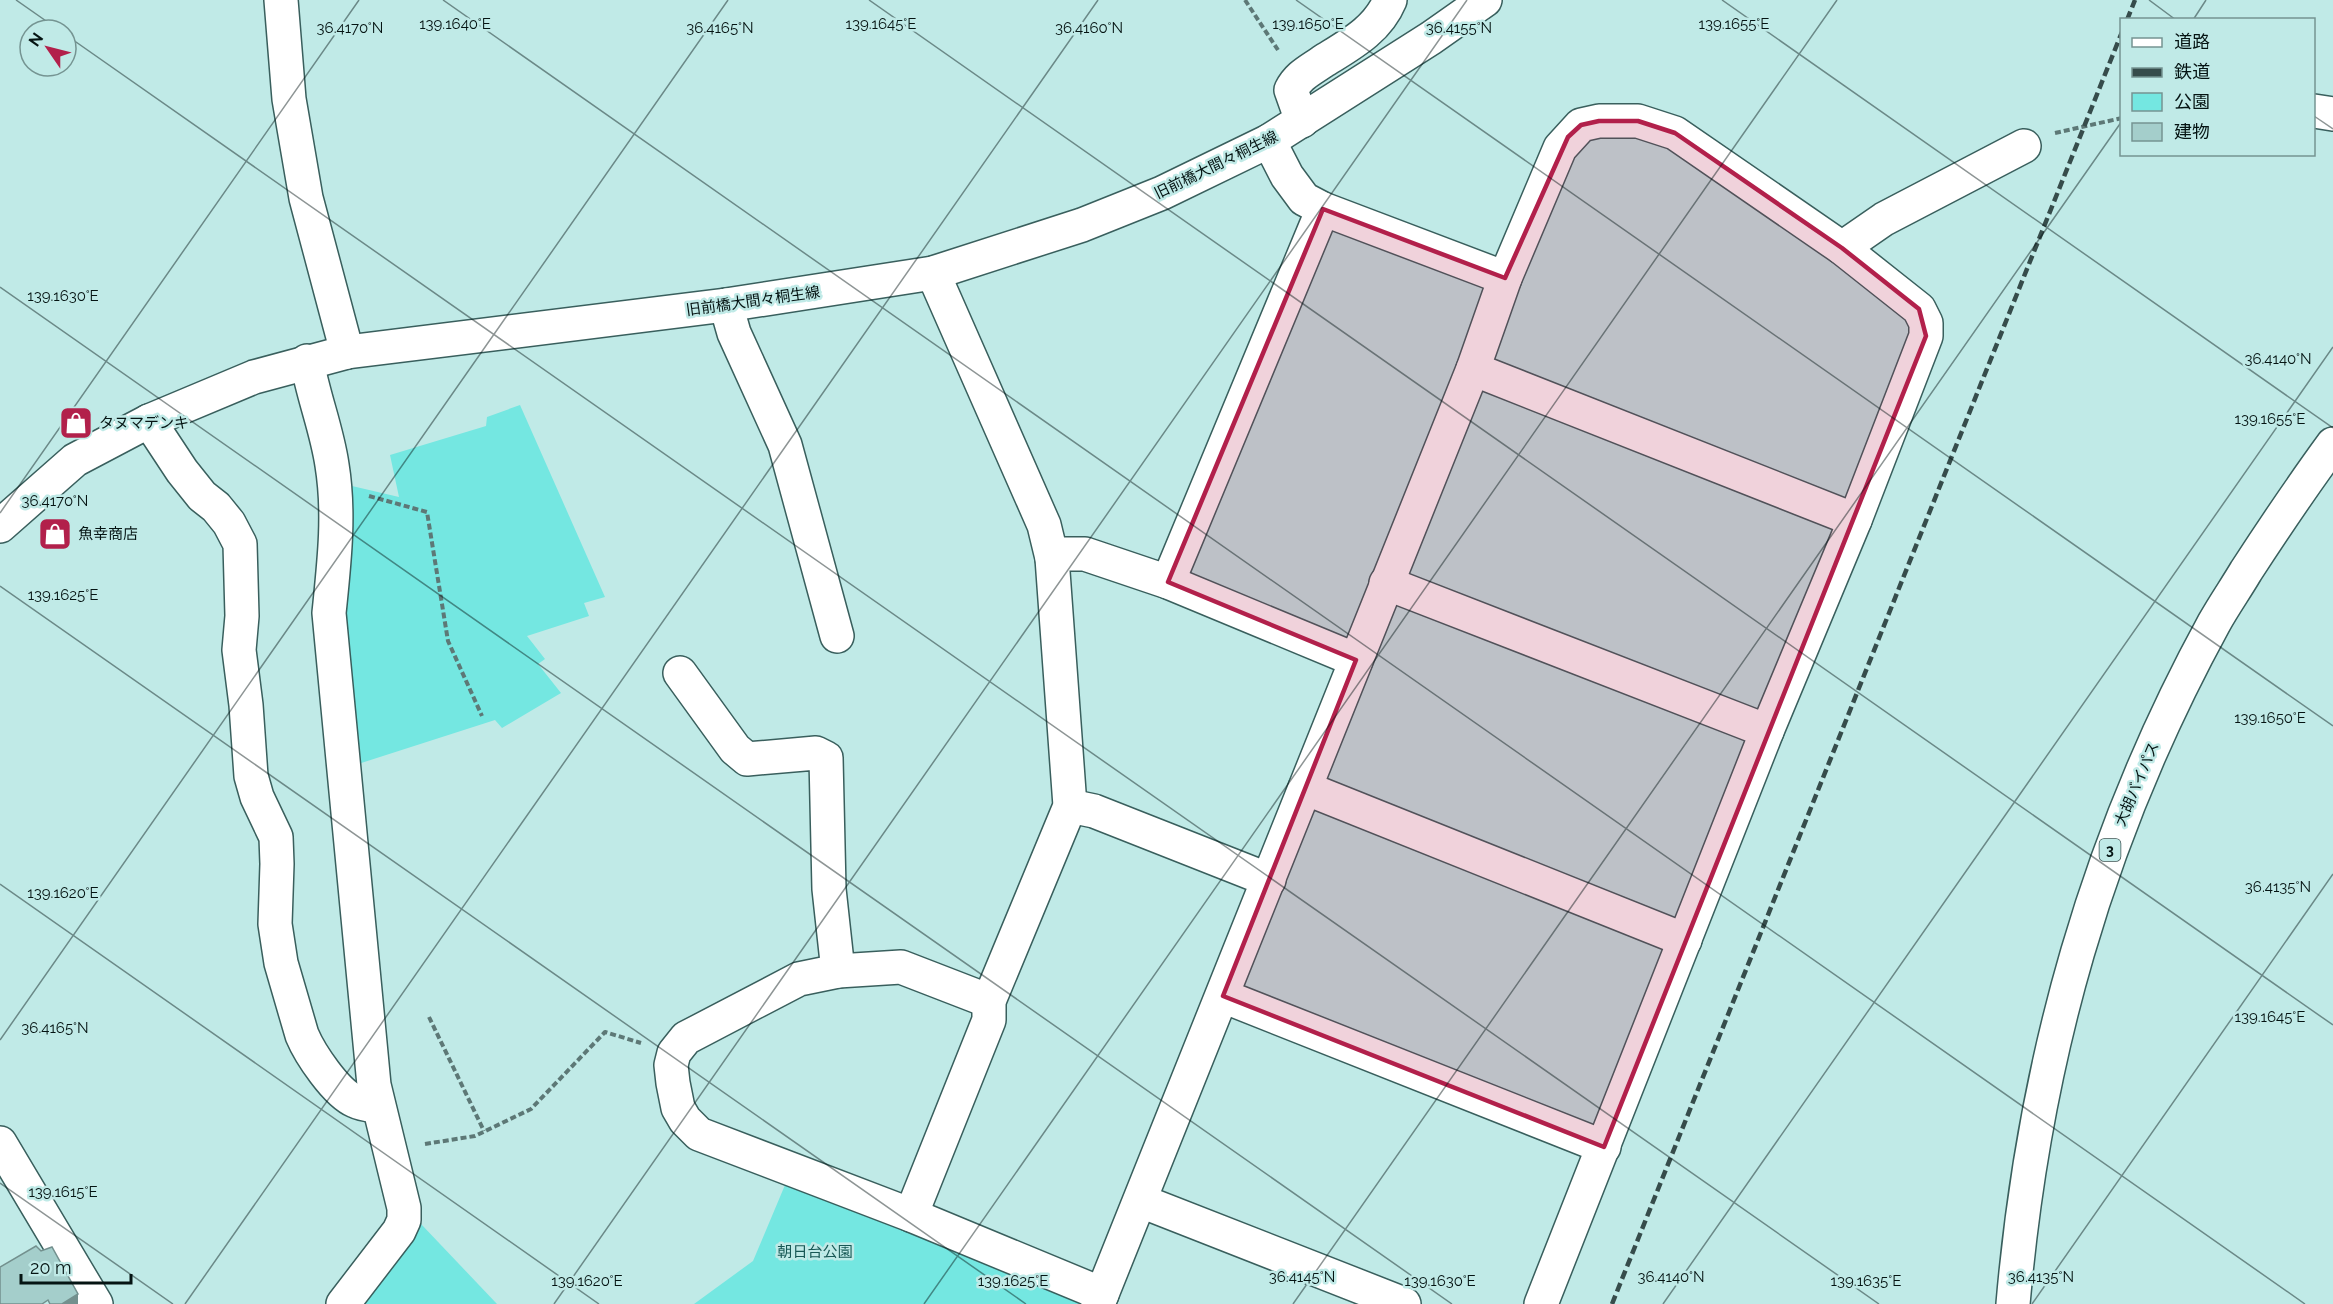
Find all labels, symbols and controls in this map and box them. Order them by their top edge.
text: 139.1640°E [419,15,491,33]
text: 139.1645°E [845,15,917,33]
text: 139.1650°E [1272,15,1344,33]
text: 139.1655°E [1699,15,1770,33]
north arrow [18,18,78,78]
legend [2120,18,2315,156]
text: 36.4170°N [317,19,383,37]
text: 36.4165°N [686,19,754,37]
text: 36.4160°N [1055,19,1123,37]
text: 36.4155°N [1426,19,1492,37]
text: N [25,29,47,50]
text: 道路 [2174,31,2210,52]
text: 鉄道 [2174,61,2210,82]
text: 公園 [2174,91,2210,112]
text: 建物 [2174,121,2210,142]
street label: 旧前橋大間々桐生線 [1151,127,1281,203]
street label: 旧前橋大間々桐生線 [685,283,821,319]
text: 139.1630°E [27,287,99,305]
text: 36.4140°N [2244,350,2312,368]
shop icon: タヌマデンキ [58,405,94,441]
text: 139.1655°E [2235,410,2306,428]
place label: タヌマデンキ [99,414,189,432]
text: 36.4170°N [22,492,88,510]
shop icon: 魚幸商店 [37,516,73,552]
place label: 魚幸商店 [78,525,138,543]
text: 139.1625°E [28,586,98,604]
text: 139.1650°E [2234,709,2306,727]
street label: 大胡バイパス [2111,739,2163,829]
road number: 3 [2100,839,2120,861]
text: 36.4135°N [2245,878,2311,896]
text: 139.1620°E [27,884,99,902]
text: 139.1645°E [2234,1008,2306,1026]
text: 36.4165°N [21,1019,89,1037]
text: 139.1615°E [28,1183,98,1201]
park label: 朝日台公園 [777,1243,853,1261]
scale bar [21,1247,130,1285]
text: 20 m [30,1257,72,1278]
text: 36.4145°N [1269,1268,1335,1286]
text: 36.4140°N [1637,1268,1705,1286]
text: 36.4135°N [2008,1268,2074,1286]
text: 139.1620°E [551,1272,623,1290]
text: 139.1625°E [978,1272,1048,1290]
text: 139.1630°E [1404,1272,1476,1290]
text: 139.1635°E [1831,1272,1901,1290]

